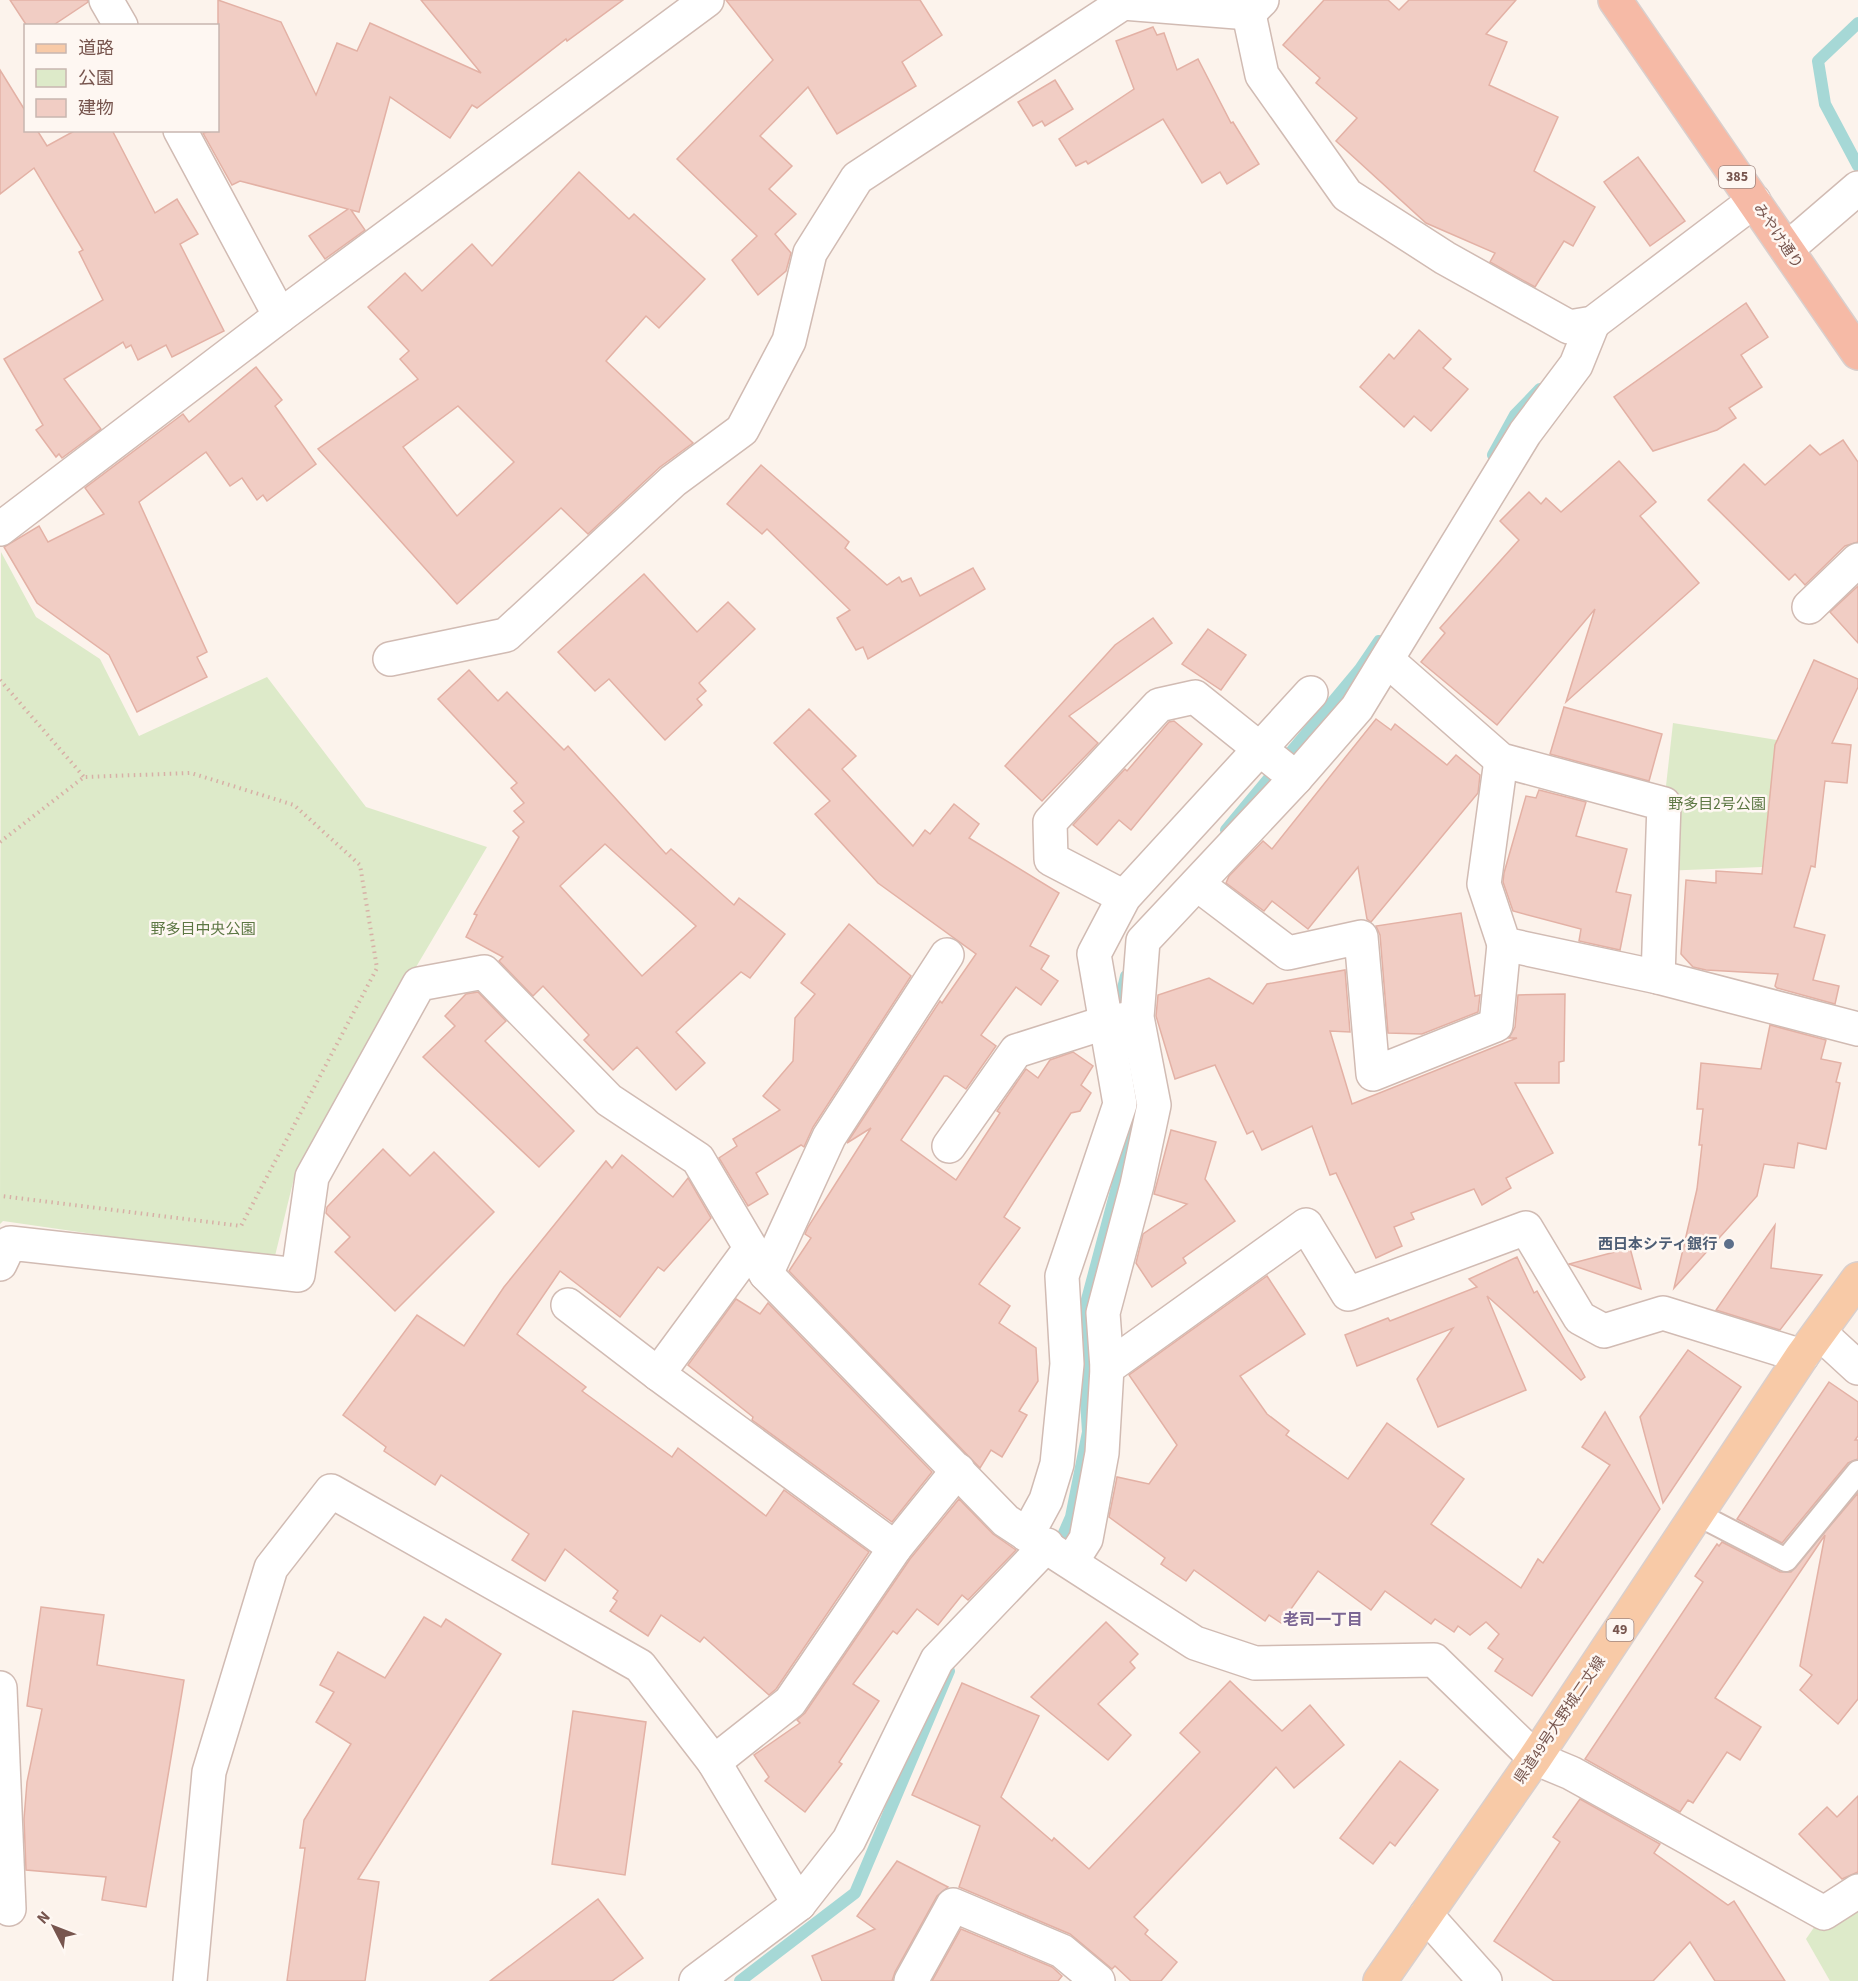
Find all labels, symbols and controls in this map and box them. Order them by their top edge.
legend [24,24,219,132]
text: 道路 [78,36,114,61]
text: 公園 [78,66,114,91]
text: 建物 [78,96,114,121]
road number: 385 [1719,166,1755,188]
street label: みやけ通り [1748,199,1808,273]
park label: 野多目2号公園 [1668,794,1766,815]
park label: 野多目中央公園 [150,919,256,940]
place label: 西日本シティ銀行 [1598,1234,1717,1255]
marker: 西日本シティ銀行 [1722,1237,1736,1251]
district label: 老司一丁目 [1283,1609,1363,1631]
road number: 49 [1606,1619,1634,1641]
street label: 県道49号大野城二丈線 [1509,1652,1611,1788]
north arrow [24,1897,84,1957]
text: N [32,1906,55,1929]

